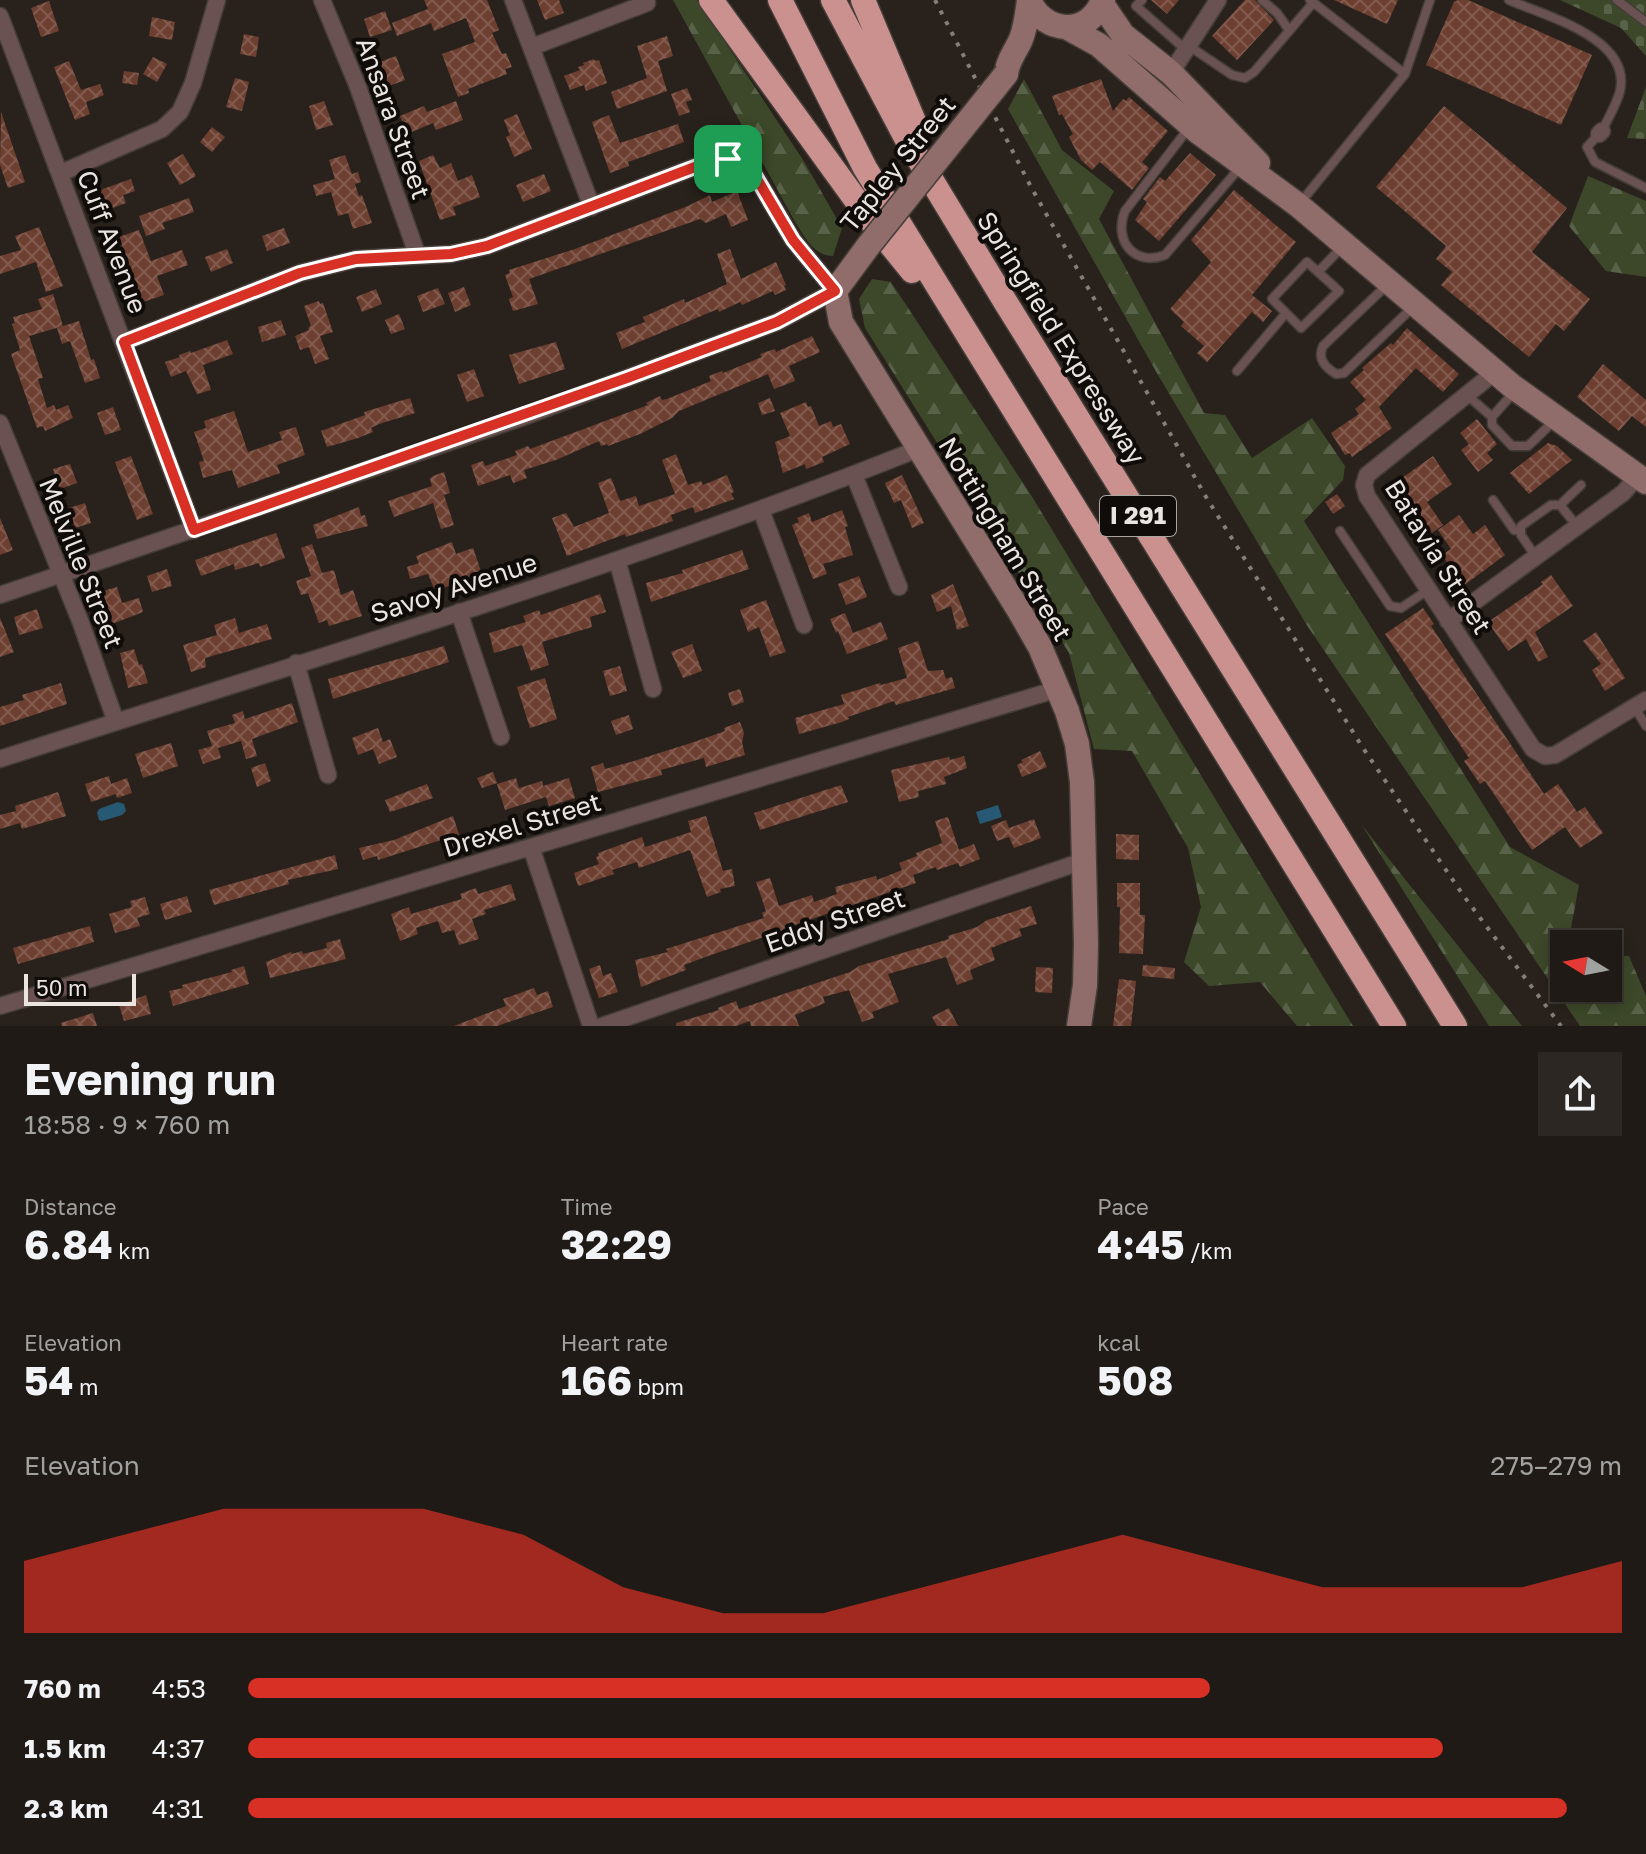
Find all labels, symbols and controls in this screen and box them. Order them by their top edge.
street label: Ansara Street [350,33,437,203]
street label: Tapley Street [834,90,962,238]
pin [694,125,762,193]
icon: arrive [706,137,750,181]
street label: Cuff Avenue [71,166,154,318]
street label: Springfield Expressway [971,206,1152,470]
street label: Nottingham Street [932,431,1078,646]
street label: Melville Street [33,473,130,653]
street label: Batavia Street [1379,474,1498,640]
road number: I 291 [1100,496,1176,536]
street label: Savoy Avenue [367,546,541,629]
street label: Drexel Street [439,786,604,863]
street label: Eddy Street [761,882,909,959]
north arrow [1550,930,1622,1002]
map controls [1550,930,1622,1002]
scale bar [24,970,136,1006]
text: 50 m [36,974,87,1001]
text: Evening run [24,1052,276,1105]
button: share [1538,1052,1622,1136]
text: 18:58 · 9 × 760 m [24,1109,230,1140]
text: Distance [24,1193,116,1220]
text: Time [561,1193,612,1220]
text: Pace [1097,1193,1149,1220]
text: 6.84 [24,1220,113,1268]
text: 32:29 [561,1220,672,1268]
text: 4:45 [1097,1220,1185,1268]
text: km [113,1237,150,1264]
text: /km [1185,1237,1233,1264]
text: Elevation [24,1329,122,1356]
text: Heart rate [561,1329,668,1356]
text: kcal [1097,1329,1141,1356]
text: 54 [24,1356,73,1404]
text: 166 [561,1356,632,1404]
text: 508 [1097,1356,1173,1404]
text: m [73,1373,98,1400]
text: bpm [632,1373,684,1400]
text: Elevation [24,1450,140,1481]
text: 275–279 m [1490,1450,1622,1481]
text: 760 m [24,1673,101,1704]
text: 4:53 [152,1673,206,1704]
text: 1.5 km [24,1733,106,1764]
text: 4:37 [152,1733,205,1764]
text: 2.3 km [24,1793,108,1824]
text: 4:31 [152,1793,203,1824]

